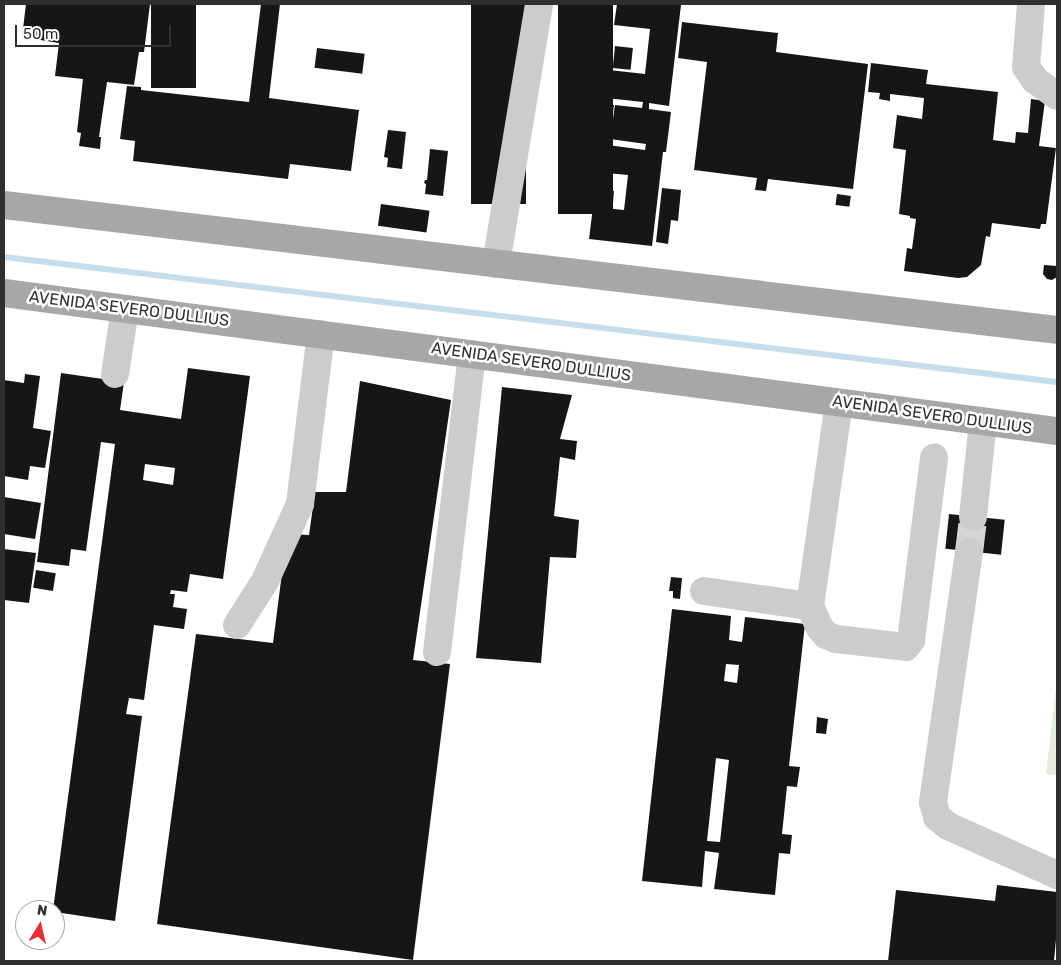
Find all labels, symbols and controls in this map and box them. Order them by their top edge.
scale bar [18,15,174,47]
text: 50 m [23,25,58,43]
street label: AVENIDA SEVERO DULLIUS [28,287,230,331]
street label: AVENIDA SEVERO DULLIUS [430,338,632,386]
street label: AVENIDA SEVERO DULLIUS [831,391,1033,439]
north arrow [15,900,65,950]
text: N [36,901,49,920]

